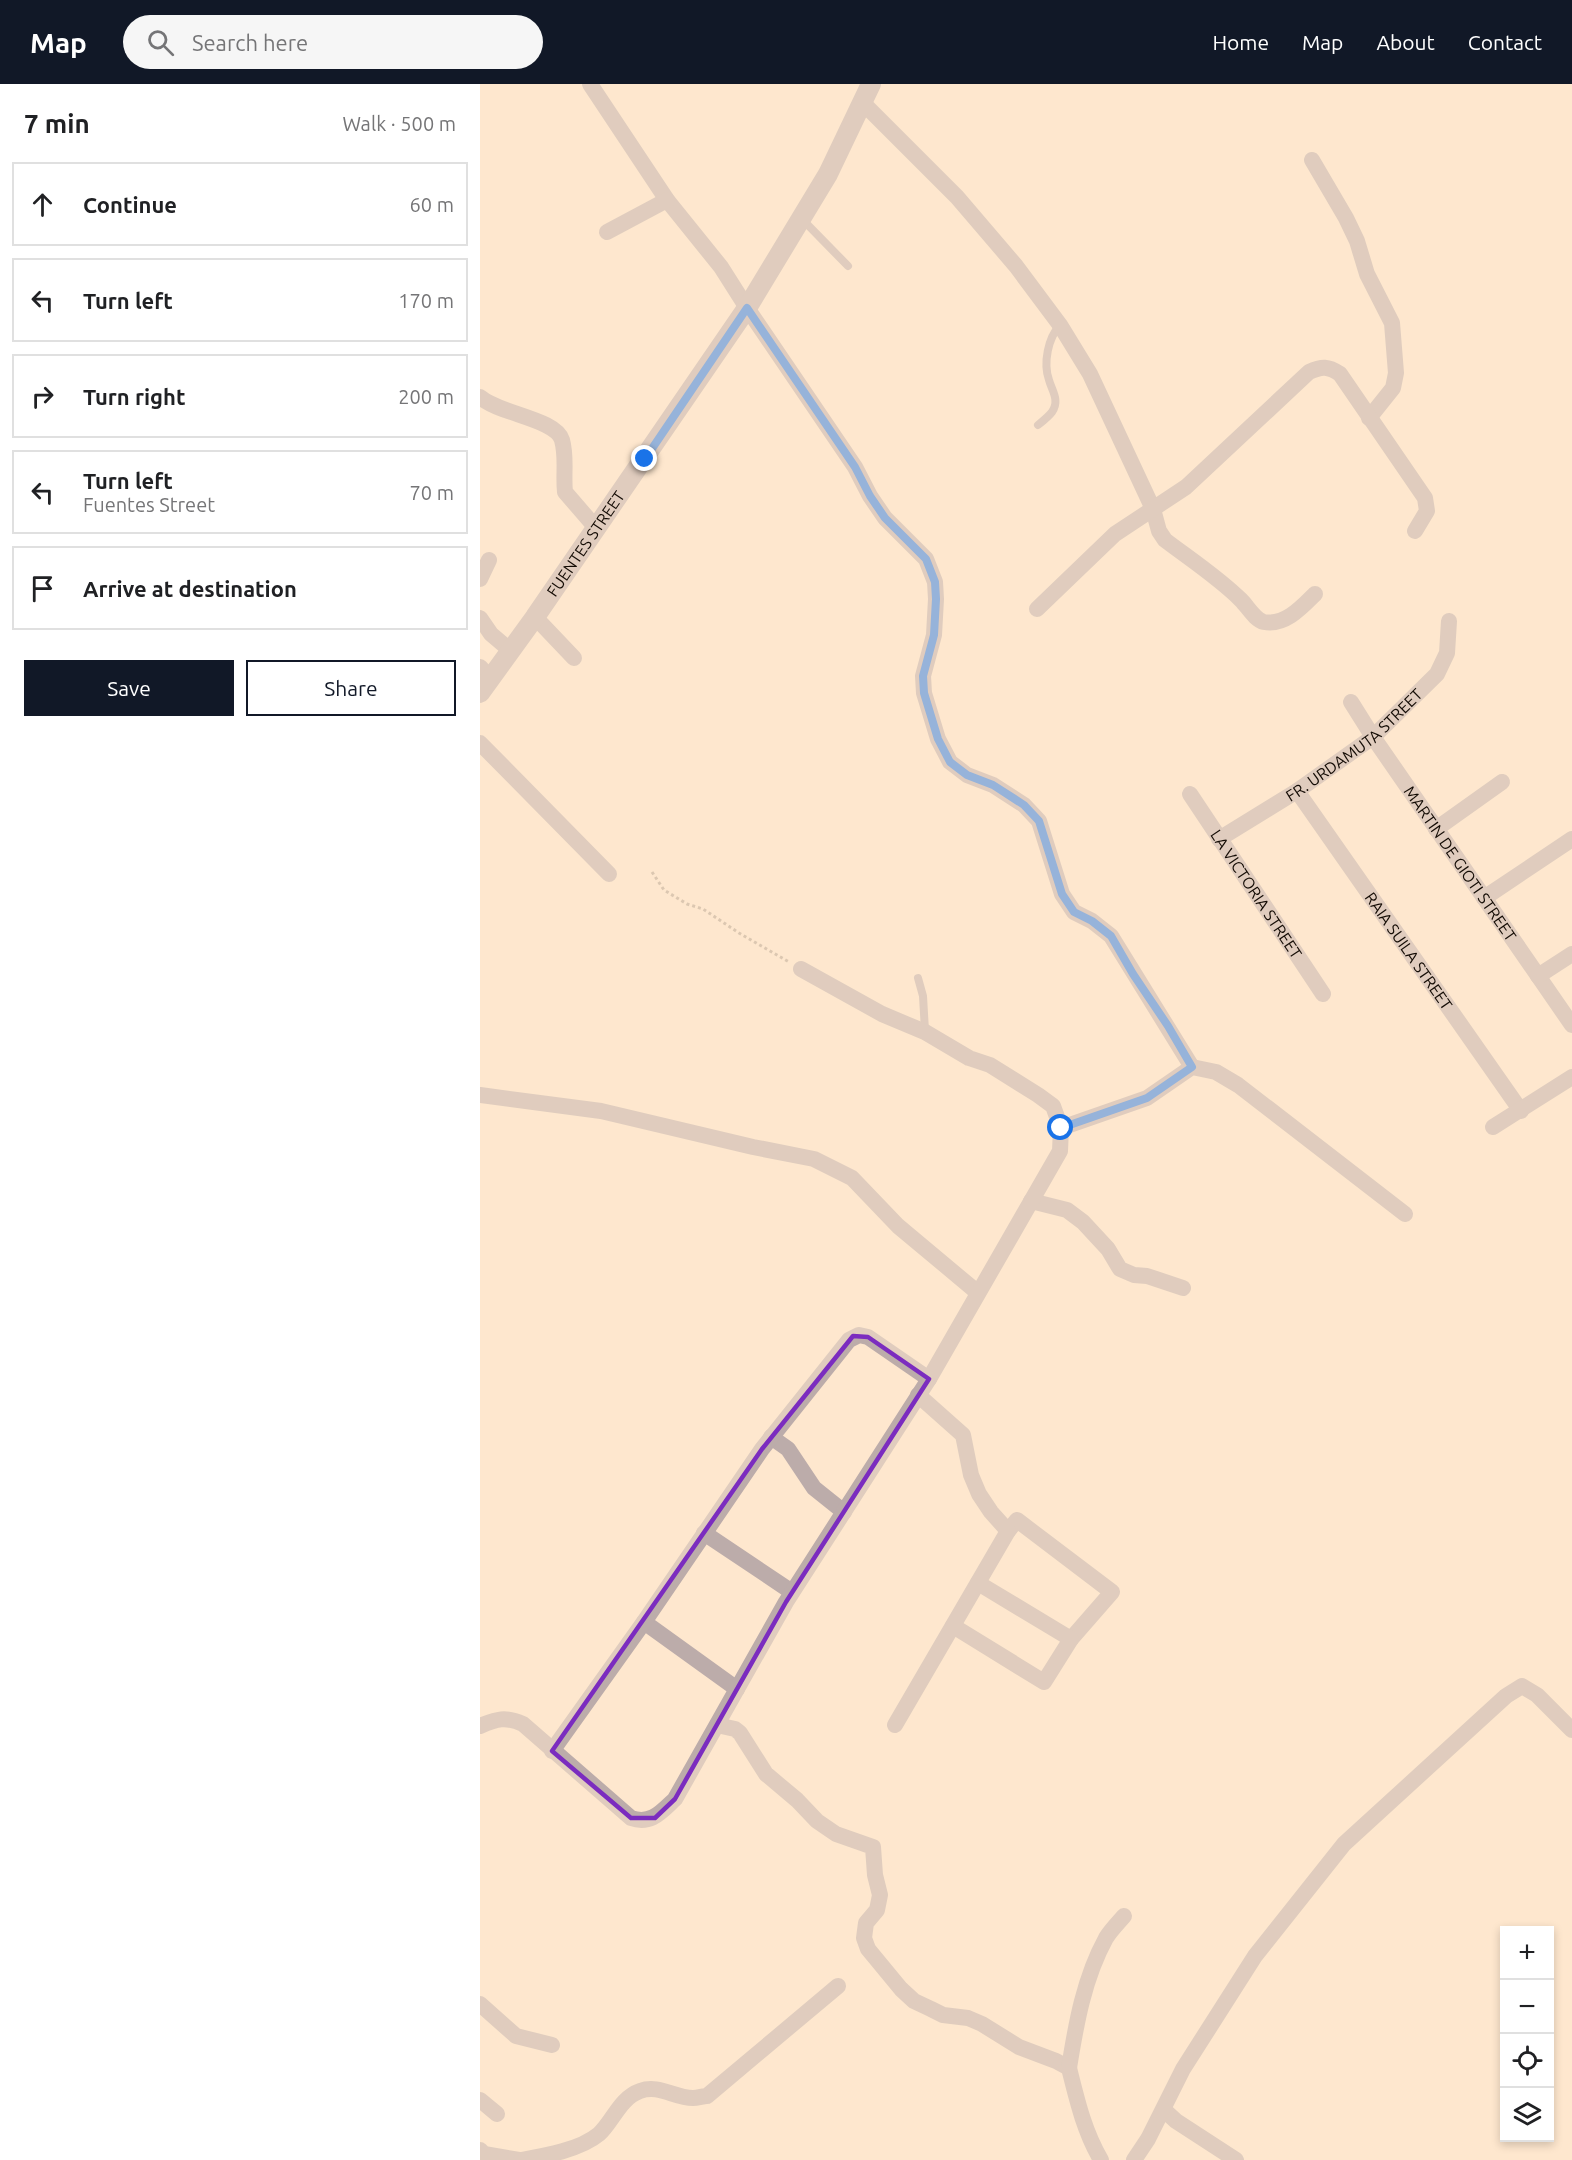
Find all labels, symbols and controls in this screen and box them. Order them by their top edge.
search box [123,15,543,69]
icon: search [144,26,177,59]
text: Map [30,27,87,58]
text: Search here [192,30,308,55]
text: Home [1212,30,1269,54]
text: Map [1302,30,1343,54]
text: About [1376,30,1435,54]
text: Contact [1468,30,1542,54]
text: 7 min [24,109,90,138]
text: Walk · 500 m [343,112,456,135]
icon: ahead [26,188,59,221]
text: Continue [83,192,177,217]
text: 60 m [410,193,454,216]
icon: left [26,284,59,317]
text: Turn left [83,288,173,313]
text: 170 m [398,289,454,312]
icon: right [26,380,59,413]
text: Turn right [83,384,185,409]
text: 200 m [398,385,454,408]
route end [631,445,657,471]
text: Turn left [83,468,173,493]
icon: left [26,476,59,509]
text: 70 m [410,481,454,504]
street label: FUENTES STREET [543,487,628,600]
text: Fuentes Street [83,493,215,516]
icon: arrive [26,572,59,605]
text: Arrive at destination [83,576,297,601]
button: Save [24,660,234,716]
button: Share [246,660,456,716]
street label: FR. URDAMUTA STREET [1282,685,1426,805]
street label: MARTIN DE GIOTI STREET [1401,783,1520,944]
street label: LA VICTORIA STREET [1207,826,1306,962]
street label: RAIA SUILA STREET [1362,889,1456,1013]
route start [1047,1114,1073,1140]
map controls [1500,1926,1554,2142]
button: + [1500,1926,1554,1980]
button: − [1500,1980,1554,2034]
button: locate [1500,2034,1554,2088]
button: layers [1500,2088,1554,2142]

